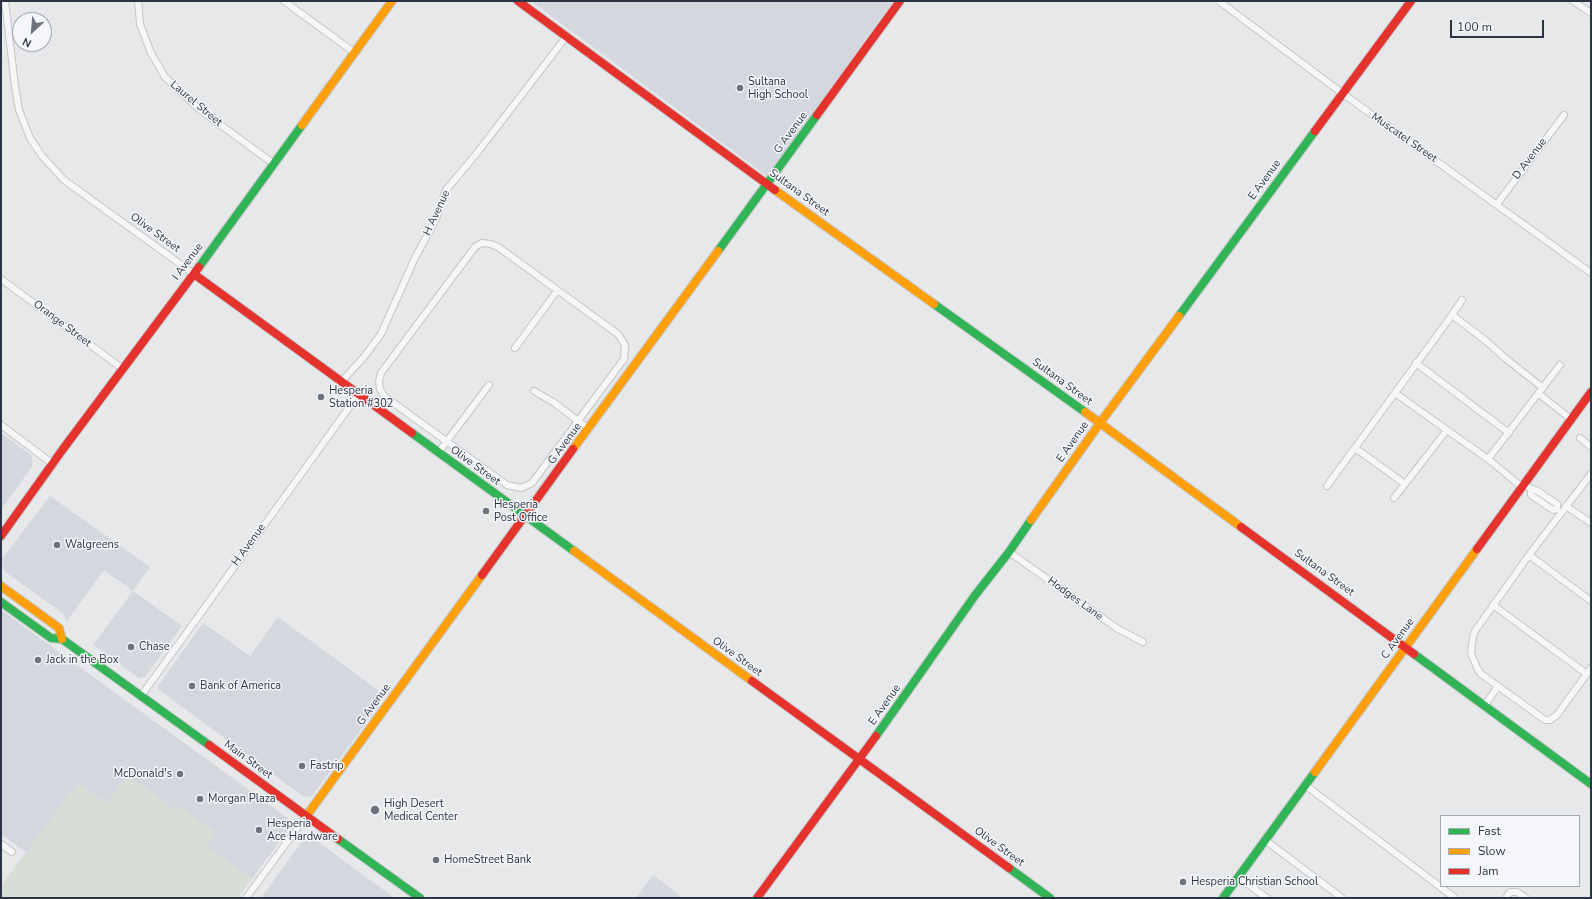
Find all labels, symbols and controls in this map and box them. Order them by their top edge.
north arrow [12,12,52,52]
scale bar [1452,12,1546,38]
text: 100 m [1457,19,1492,35]
text: N [20,34,34,51]
place label: Sultana High School [748,75,808,101]
street label: Laurel Street [167,78,225,130]
marker: Sultana High School [735,83,745,93]
street label: G Avenue [771,110,811,156]
street label: Muscatel Street [1368,110,1440,166]
street label: D Avenue [1510,136,1550,182]
street label: E Avenue [1246,157,1284,203]
street label: Sultana Street [767,167,831,219]
street label: H Avenue [421,188,453,238]
street label: Olive Street [127,210,183,256]
street label: I Avenue [170,241,206,283]
street label: Orange Street [30,298,94,350]
street label: Sultana Street [1030,356,1094,408]
place label: Hesperia Station #302 [329,384,393,410]
marker: Hesperia Station #302 [316,392,326,402]
street label: E Avenue [1054,419,1092,465]
street label: G Avenue [545,421,585,467]
street label: Olive Street [447,443,503,489]
place label: Hesperia Post Office [494,498,548,524]
marker: Hesperia Post Office [481,506,491,516]
street label: H Avenue [229,521,269,569]
place label: Walgreens [65,538,119,552]
marker: Walgreens [52,540,62,550]
street label: Sultana Street [1292,547,1356,599]
street label: Hodges Lane [1045,574,1105,624]
street label: C Avenue [1379,616,1417,662]
street label: Olive Street [709,634,765,680]
place label: Chase [139,640,170,654]
marker: Chase [126,642,136,652]
place label: Jack in the Box [46,653,118,667]
marker: Jack in the Box [33,655,43,665]
place label: Bank of America [200,679,281,693]
marker: Bank of America [187,681,197,691]
street label: G Avenue [354,682,394,728]
street label: E Avenue [866,682,904,728]
street label: Main Street [221,738,275,782]
place label: Fastrip [310,759,344,773]
marker: Fastrip [297,761,307,771]
place label: McDonald's [114,767,172,781]
marker: McDonald's [175,769,185,779]
place label: Morgan Plaza [208,792,276,806]
marker: Morgan Plaza [195,794,205,804]
place label: High Desert Medical Center [384,797,458,823]
marker: High Desert Medical Center [369,804,381,816]
legend [1440,815,1580,887]
place label: Hesperia Ace Hardware [267,817,338,843]
text: Fast [1478,823,1501,839]
street label: Olive Street [971,824,1027,870]
marker: Hesperia Ace Hardware [254,825,264,835]
text: Slow [1478,843,1506,859]
place label: HomeStreet Bank [444,853,532,867]
marker: HomeStreet Bank [431,855,441,865]
text: Jam [1478,863,1499,879]
place label: Hesperia Christian School [1191,875,1318,889]
marker: Hesperia Christian School [1178,877,1188,887]

